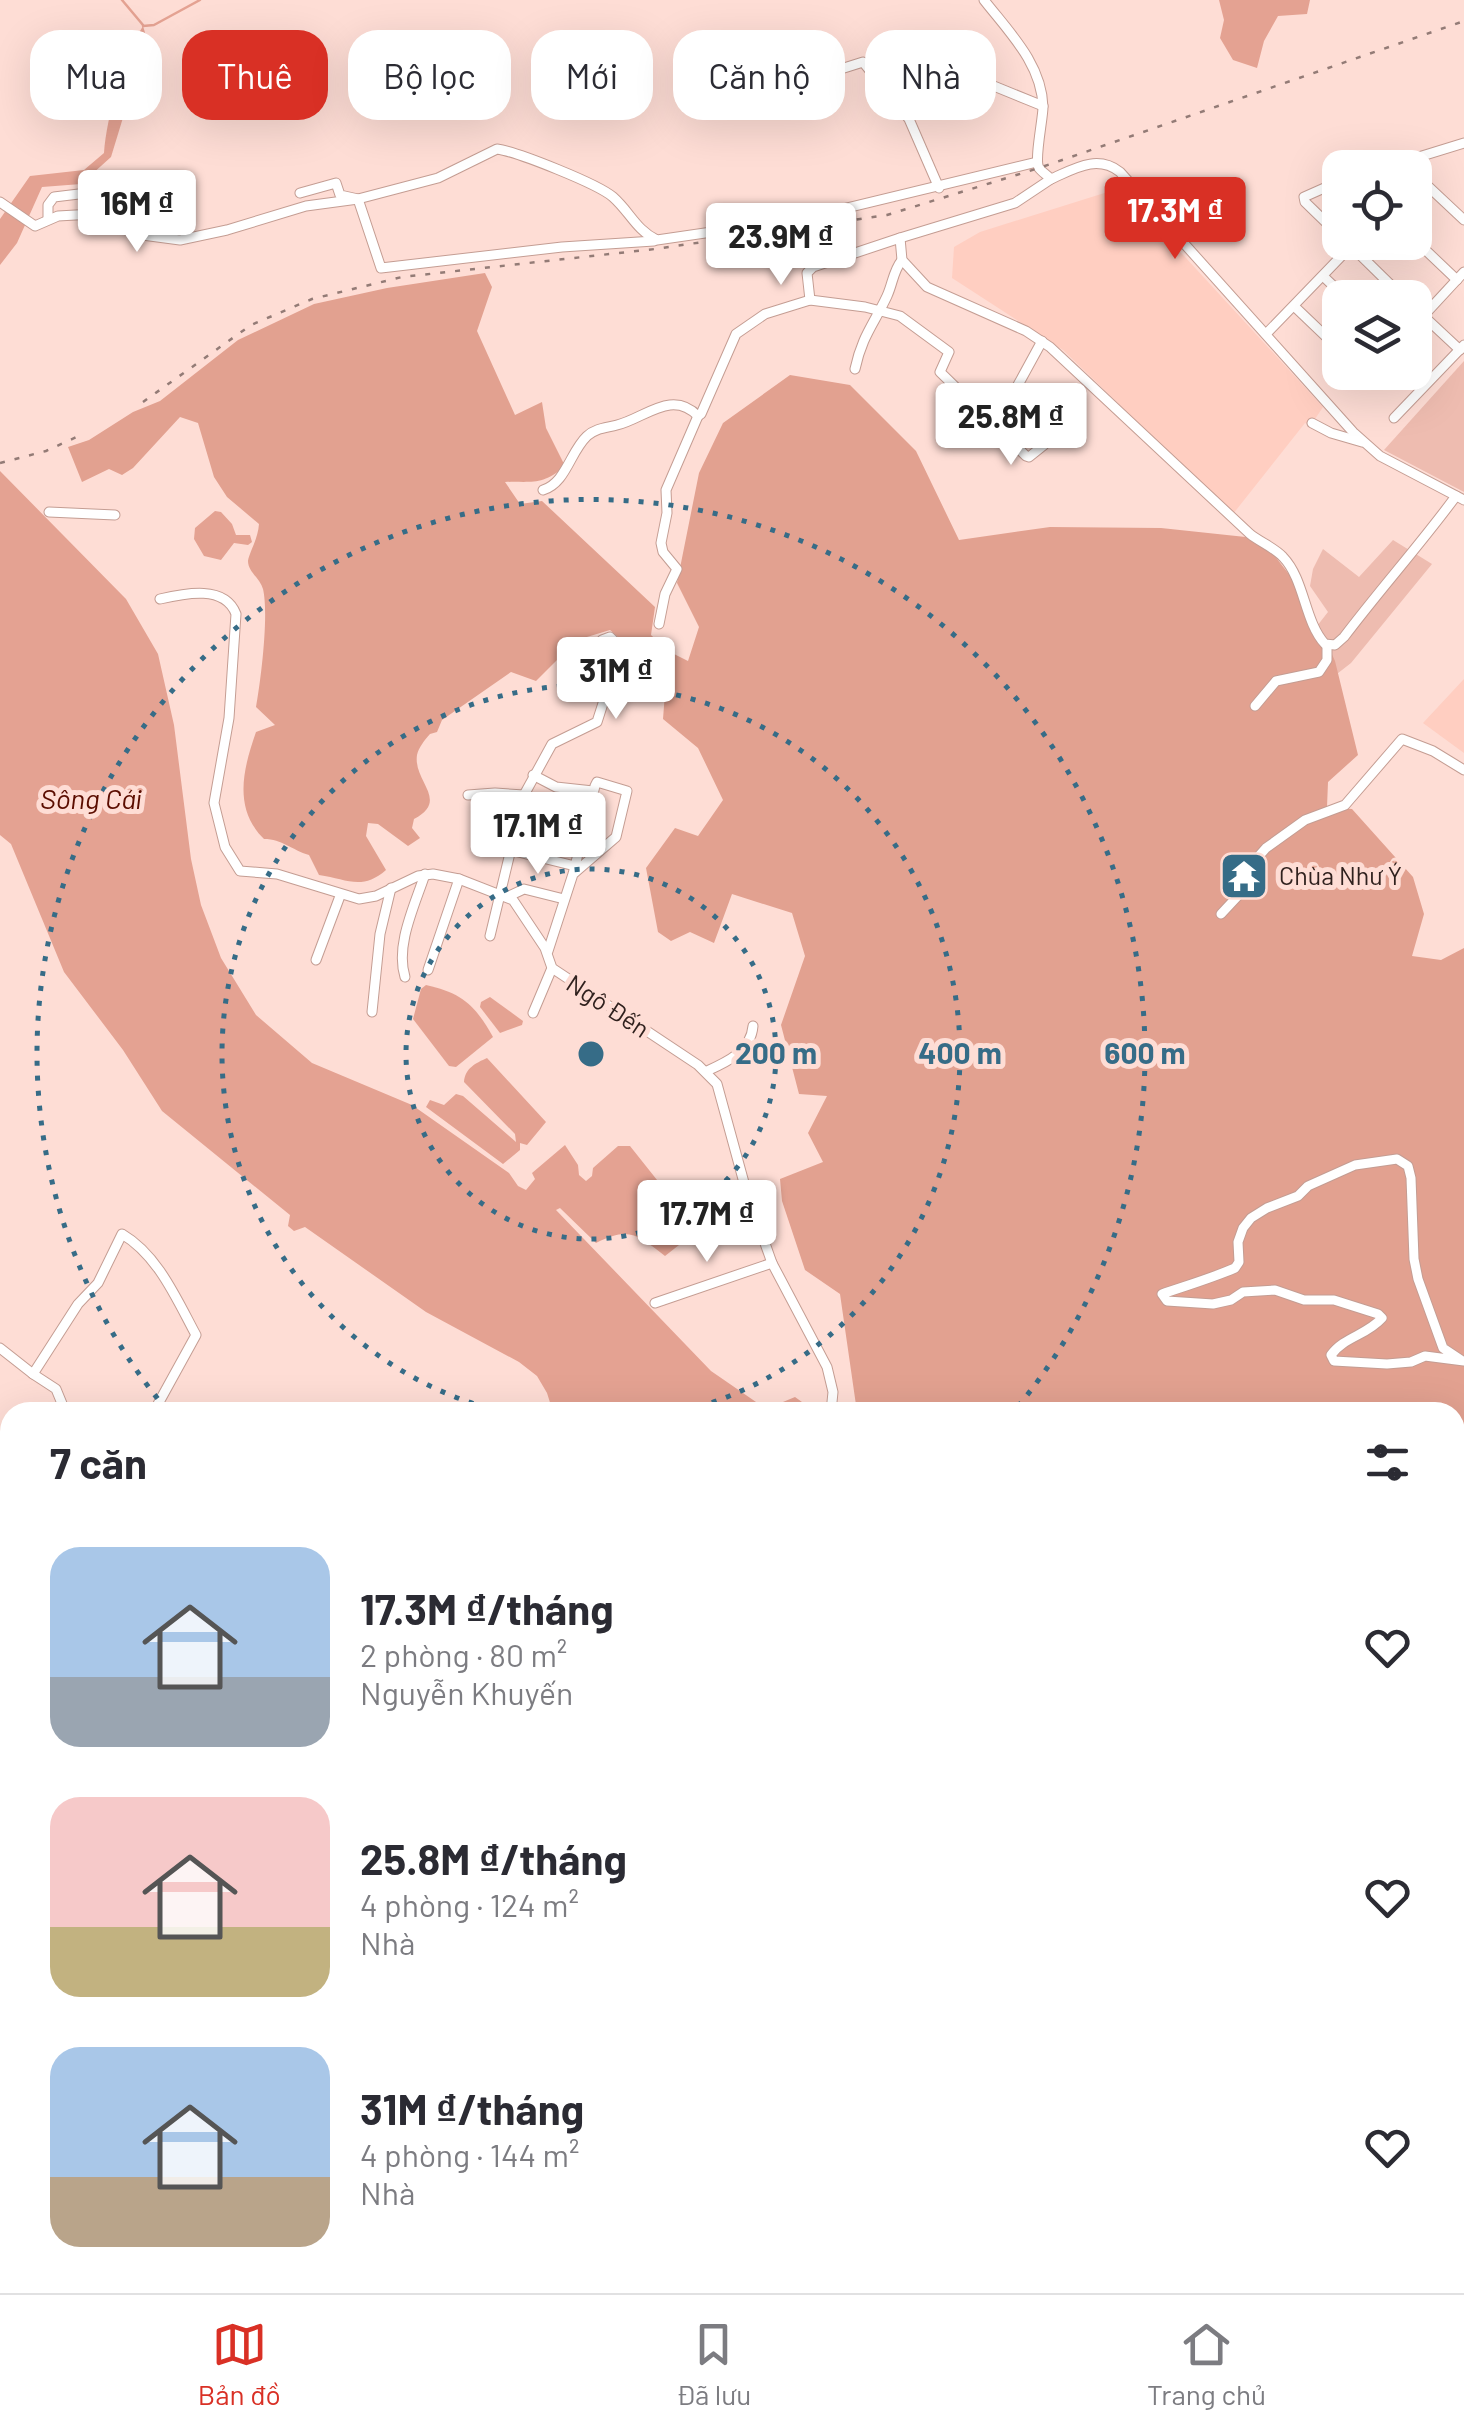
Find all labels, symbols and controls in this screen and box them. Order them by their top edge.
chip: Mua [30,30,162,120]
chip: Thuê [182,30,328,120]
chip: Bộ lọc [348,30,511,120]
chip: Mới [531,30,653,120]
chip: Căn hộ [673,30,845,120]
chip: Nhà [865,30,996,120]
map controls [1322,150,1432,390]
button: locate [1322,150,1432,260]
pin: 16M ₫ [67,170,207,255]
pin: 17.3M ₫ [1083,177,1267,262]
text: 16M ₫ [100,183,174,221]
text: 17.3M ₫ [1127,190,1223,228]
pin: 23.9M ₫ [689,203,873,288]
text: 23.9M ₫ [728,216,834,254]
button: layers [1322,280,1432,390]
pin: 25.8M ₫ [919,383,1103,468]
text: 25.8M ₫ [958,396,1064,434]
pin: 31M ₫ [546,637,686,722]
text: 31M ₫ [579,650,653,688]
water label: Sông Cái [40,781,142,815]
pin: 17.1M ₫ [446,792,630,877]
text: 17.1M ₫ [493,805,583,843]
temple icon: Chùa Như Ý [1218,850,1270,902]
place label: Chùa Như Ý [1279,860,1402,890]
street label: Ngô Đến [562,967,656,1043]
text: 200 m [735,1034,817,1070]
text: 400 m [918,1034,1002,1070]
text: 600 m [1104,1034,1186,1070]
centre of rings [573,1036,609,1072]
pin: 17.7M ₫ [615,1180,799,1265]
text: 17.7M ₫ [659,1193,755,1231]
icon: filters [1360,1435,1415,1490]
text: 7 căn [50,1437,147,1487]
text: 17.3M ₫/tháng [360,1583,614,1633]
icon: home [130,1587,250,1707]
icon: heart [1360,1620,1415,1675]
text: 2 phòng · 80 m² [360,1635,567,1673]
text: Nguyễn Khuyến [360,1673,573,1711]
text: 25.8M ₫/tháng [360,1833,627,1883]
icon: home [130,1837,250,1957]
icon: heart [1360,1870,1415,1925]
text: 4 phòng · 124 m² [360,1885,579,1923]
text: Nhà [360,1923,415,1961]
text: 31M ₫/tháng [360,2083,584,2133]
icon: home [130,2087,250,2207]
icon: heart [1360,2120,1415,2175]
text: 4 phòng · 144 m² [360,2135,580,2173]
text: Nhà [360,2173,415,2211]
tab: Bản đồ [198,2317,280,2411]
tab: Đã lưu [676,2317,751,2411]
tab: Trang chủ [1147,2317,1266,2411]

